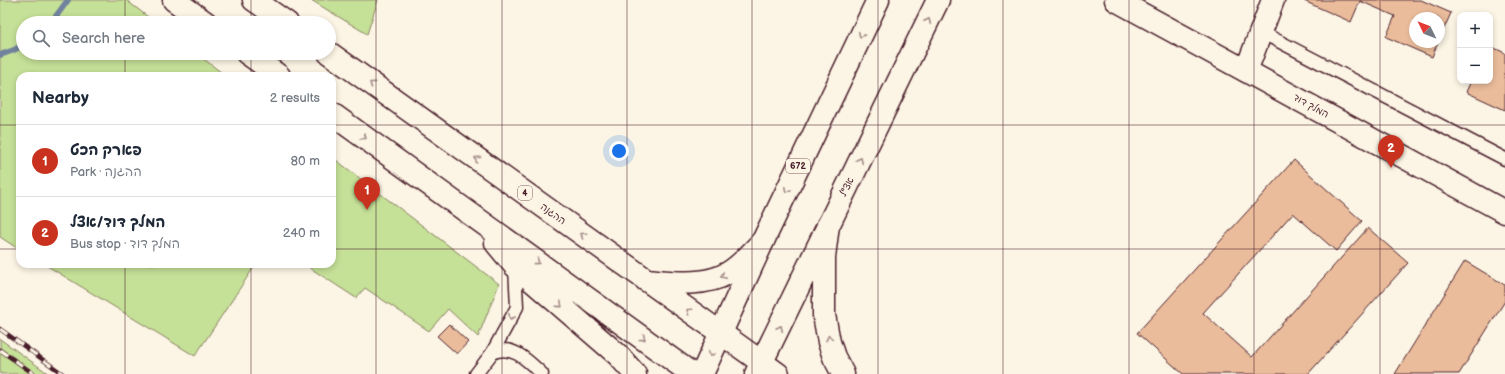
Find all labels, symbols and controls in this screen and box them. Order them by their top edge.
north arrow [1409,12,1445,48]
map controls [1457,12,1493,84]
button: + [1457,12,1493,48]
search box [16,16,336,60]
one-way arrow [923,18,931,26]
icon: search [30,27,52,49]
text: Search here [62,29,145,48]
one-way arrow [858,31,866,38]
button: − [1457,48,1493,84]
one-way arrow [369,82,376,89]
text: Nearby [32,88,89,108]
text: 2 results [270,90,320,106]
street label: המלך דוד [1291,91,1331,121]
one-way arrow [359,132,366,139]
pin: 2 [1378,135,1404,168]
text: פארק הכט [70,141,142,160]
your location [609,141,629,161]
text: 1 [42,153,48,169]
text: 80 m [291,153,320,169]
one-way arrow [475,157,482,164]
one-way arrow [855,157,863,164]
road number: 672 [786,159,810,173]
text: Park · ההגנה [70,164,142,180]
street label: אצ"ל [837,175,857,199]
pin: 1 [354,177,380,210]
road number: 4 [518,186,532,200]
one-way arrow [784,186,792,194]
street label: ההגנה [538,201,568,227]
text: המלך דוד/אצל [70,213,165,232]
text: 2 [41,225,49,241]
text: 240 m [283,225,320,241]
one-way arrow [580,232,587,240]
text: Bus stop · המלך דוד [70,236,180,252]
one-way arrow [533,258,540,265]
one-way arrow [719,271,727,279]
one-way arrow [555,300,563,307]
one-way arrow [686,308,693,316]
one-way arrow [508,313,516,320]
one-way arrow [775,325,782,332]
one-way arrow [638,333,645,340]
one-way arrow [825,335,833,341]
one-way arrow [708,349,716,357]

